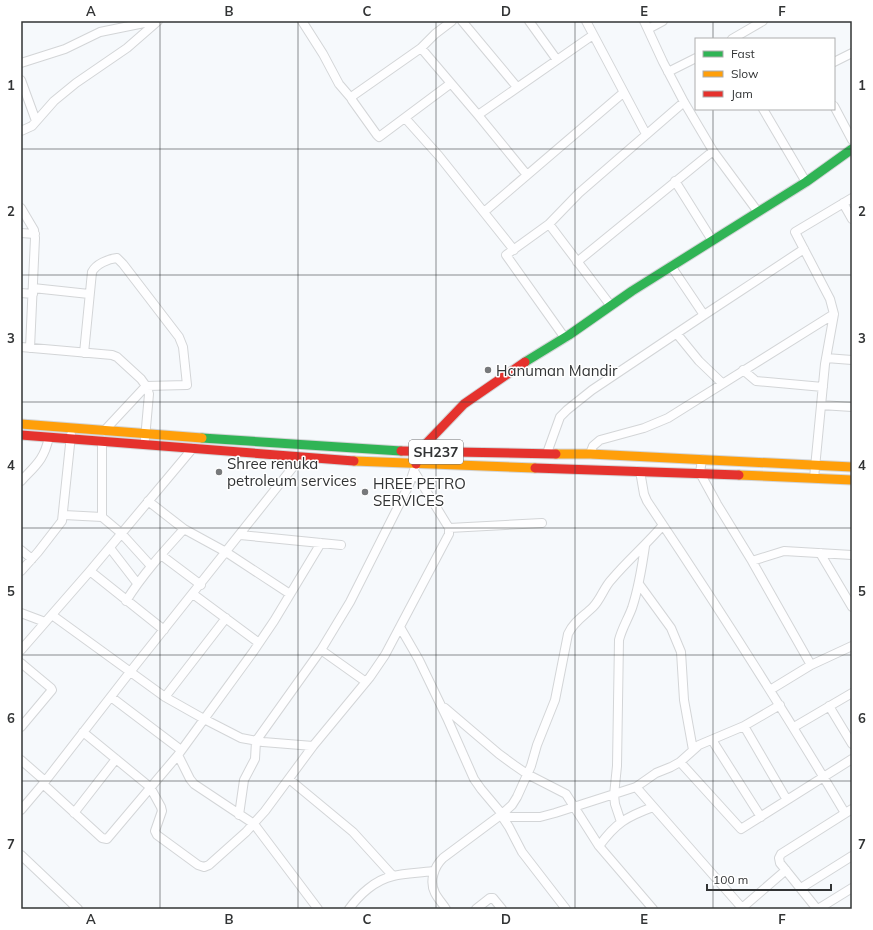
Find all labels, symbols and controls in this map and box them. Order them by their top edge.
text: A [86,3,96,19]
text: B [225,3,234,19]
text: C [363,3,372,19]
text: D [501,3,511,19]
text: E [640,3,648,19]
text: F [778,3,786,19]
legend [695,38,835,110]
text: Fast [731,46,755,61]
text: Slow [731,66,759,81]
text: 1 [7,77,15,93]
text: 1 [858,77,866,93]
text: Jam [731,86,753,101]
text: 2 [7,203,15,219]
text: 2 [858,203,866,219]
text: 3 [7,330,15,346]
text: 3 [858,330,866,346]
place label: Hanuman Mandir [496,361,618,380]
marker: Hanuman Mandir [483,365,493,375]
road number: SH237 [409,440,463,464]
place label: Shree renuka petroleum services [227,454,357,490]
text: 4 [7,457,15,473]
text: 4 [858,457,866,473]
marker: Shree renuka petroleum services [214,467,224,477]
place label: HREE PETRO SERVICES [373,474,466,510]
marker: HREE PETRO SERVICES [360,487,370,497]
text: 5 [7,583,15,599]
text: 5 [858,583,866,599]
text: 6 [7,710,15,726]
text: 6 [858,710,866,726]
text: 7 [7,836,15,852]
text: 7 [858,836,866,852]
scale bar [707,866,831,892]
text: 100 m [713,872,748,887]
text: A [86,911,96,927]
text: B [225,911,234,927]
text: C [363,911,372,927]
text: D [501,911,511,927]
text: E [640,911,648,927]
text: F [778,911,786,927]

